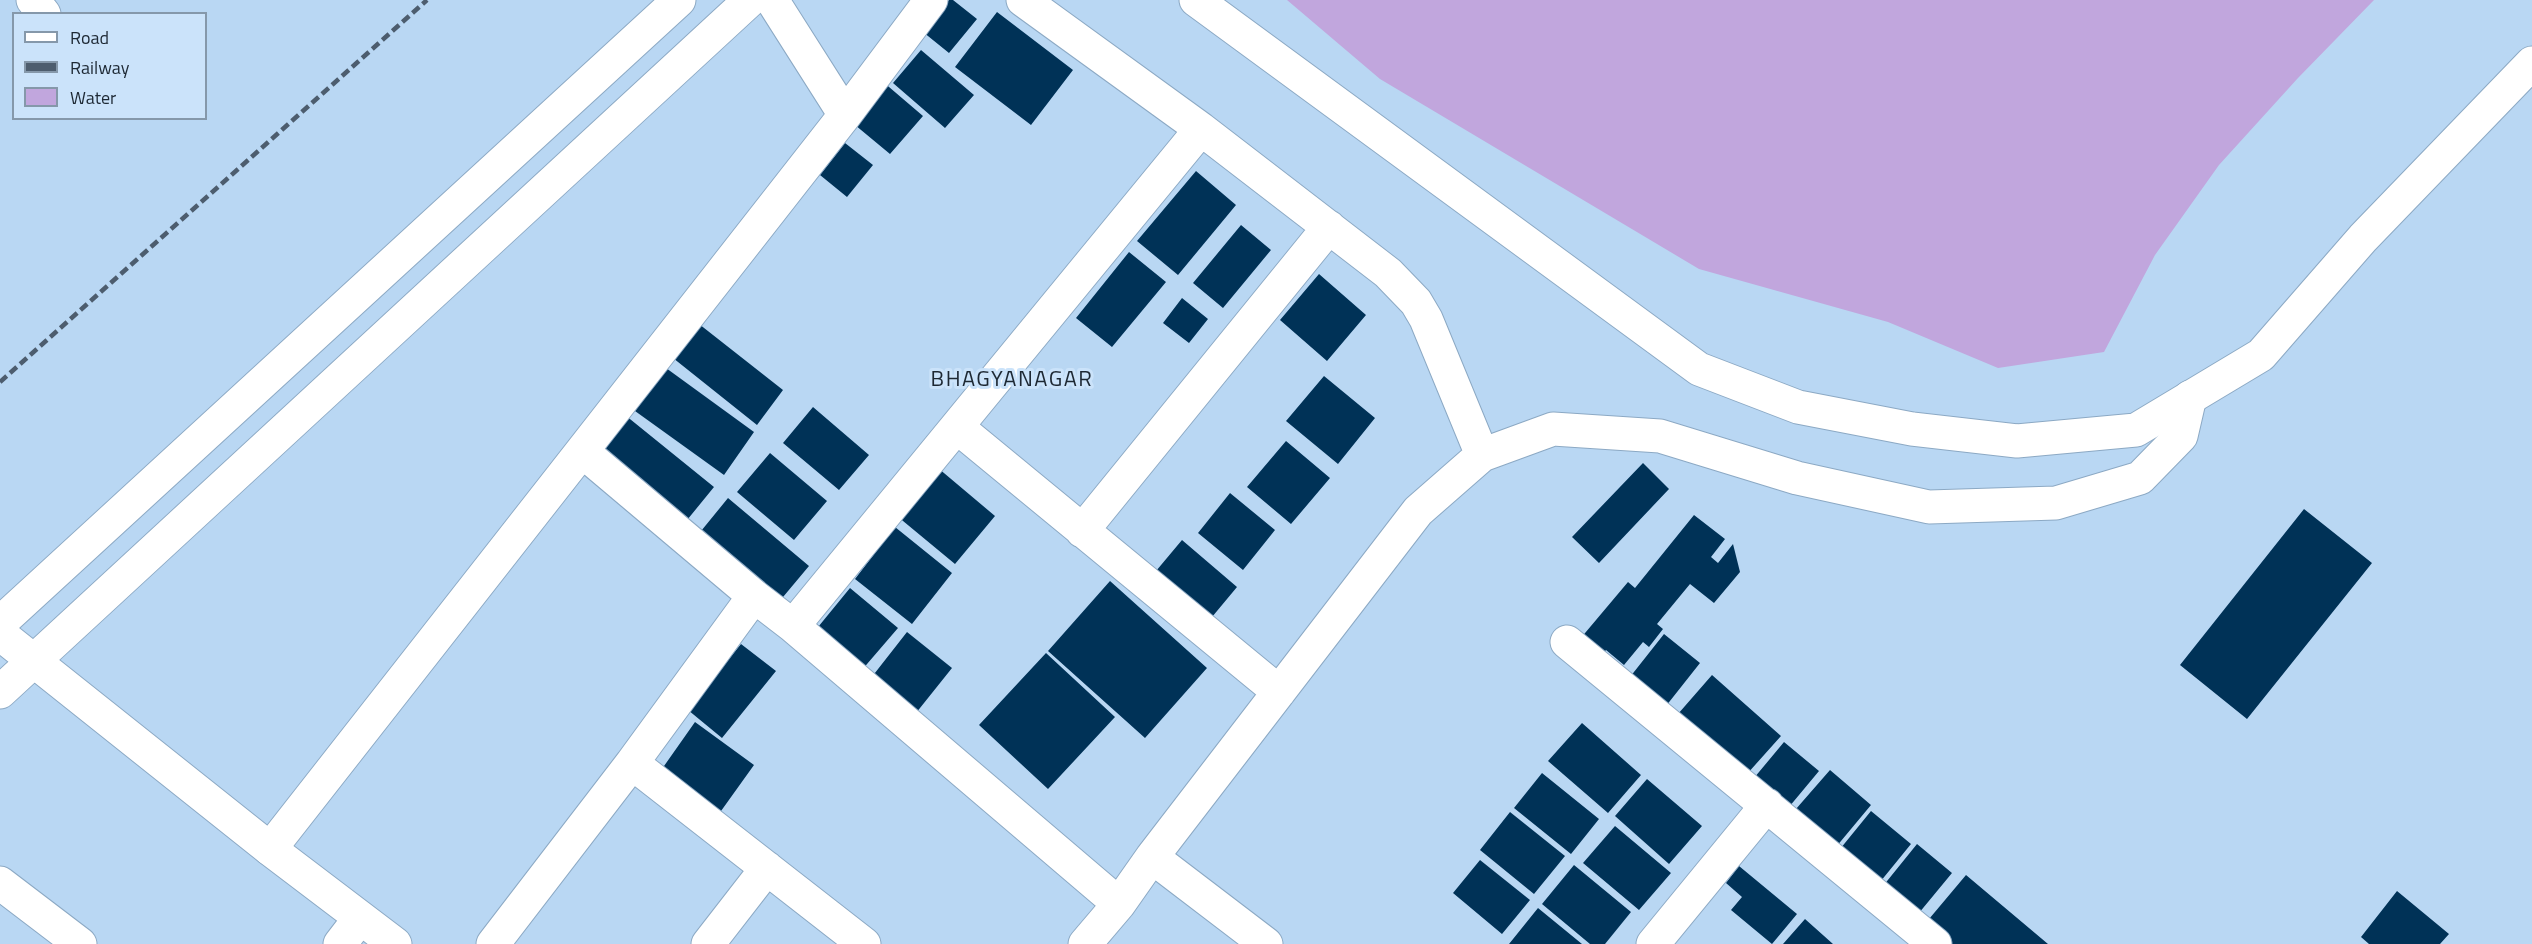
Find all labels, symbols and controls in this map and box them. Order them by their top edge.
legend [12,12,207,120]
text: Road [70,24,109,51]
text: Railway [70,54,129,81]
text: Water [70,84,116,111]
district label: BHAGYANAGAR [931,368,1093,394]

